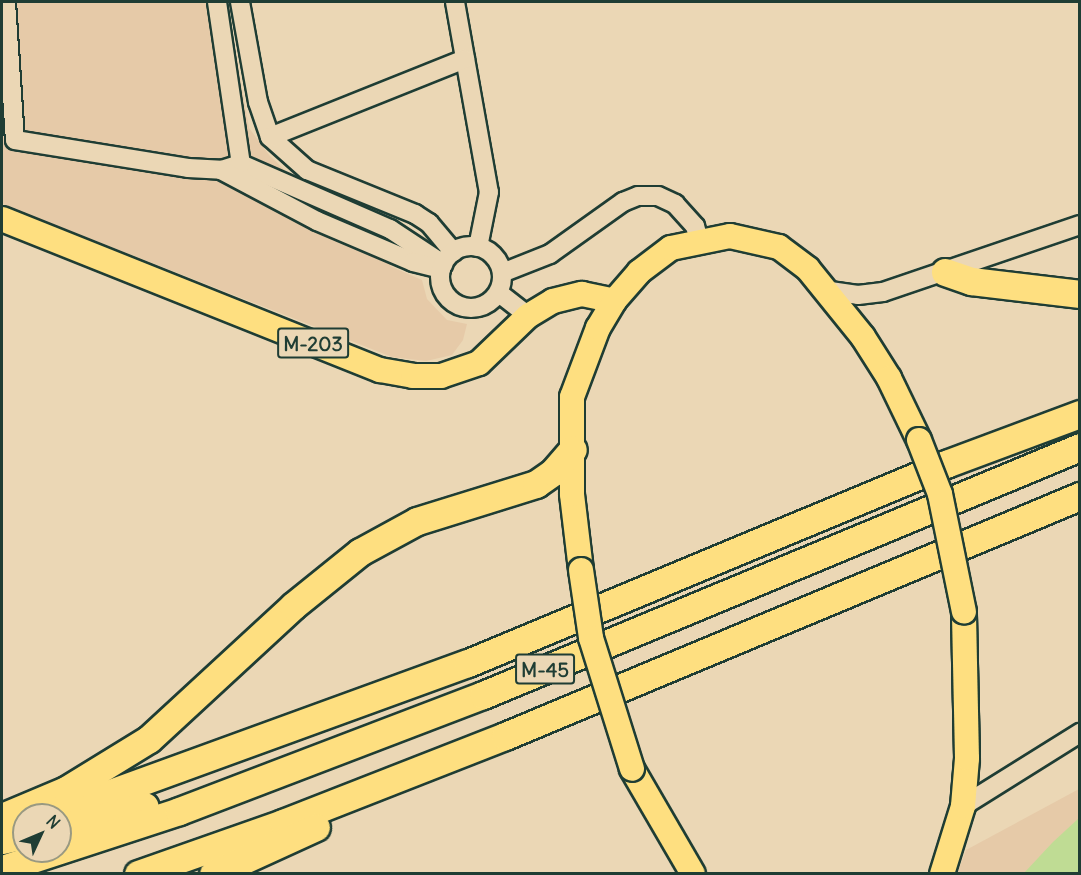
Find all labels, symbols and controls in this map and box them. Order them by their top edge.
road number: M-203 [277,326,349,360]
road number: M-45 [515,652,575,686]
north arrow [12,803,72,863]
text: N [42,811,65,833]

